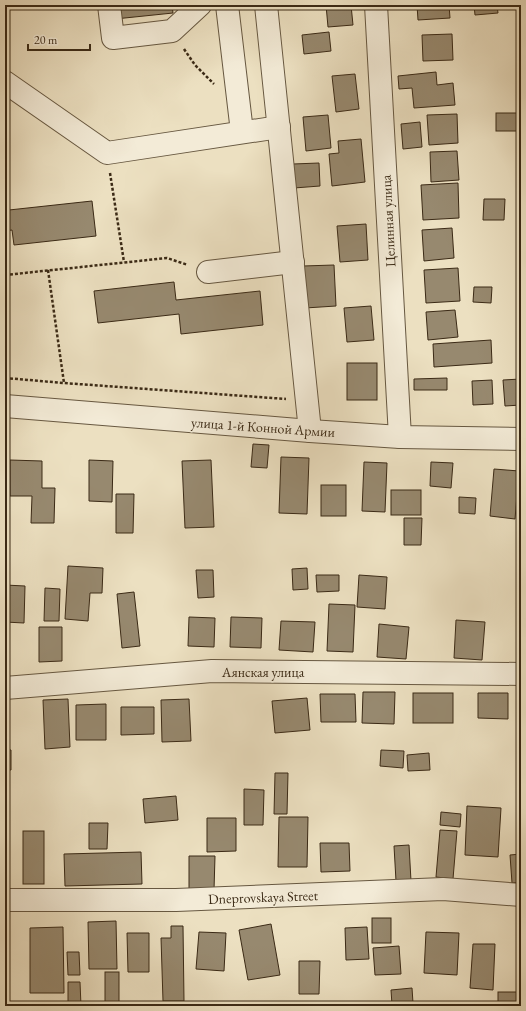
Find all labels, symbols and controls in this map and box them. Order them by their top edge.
scale bar [28,26,90,52]
text: 20 m [34,32,58,48]
street label: Целинная улица [377,174,399,268]
street label: улица 1-й Конной Армии [190,413,336,441]
street label: Аянская улица [221,663,305,681]
street label: Dneprovskaya Street [208,886,319,908]

